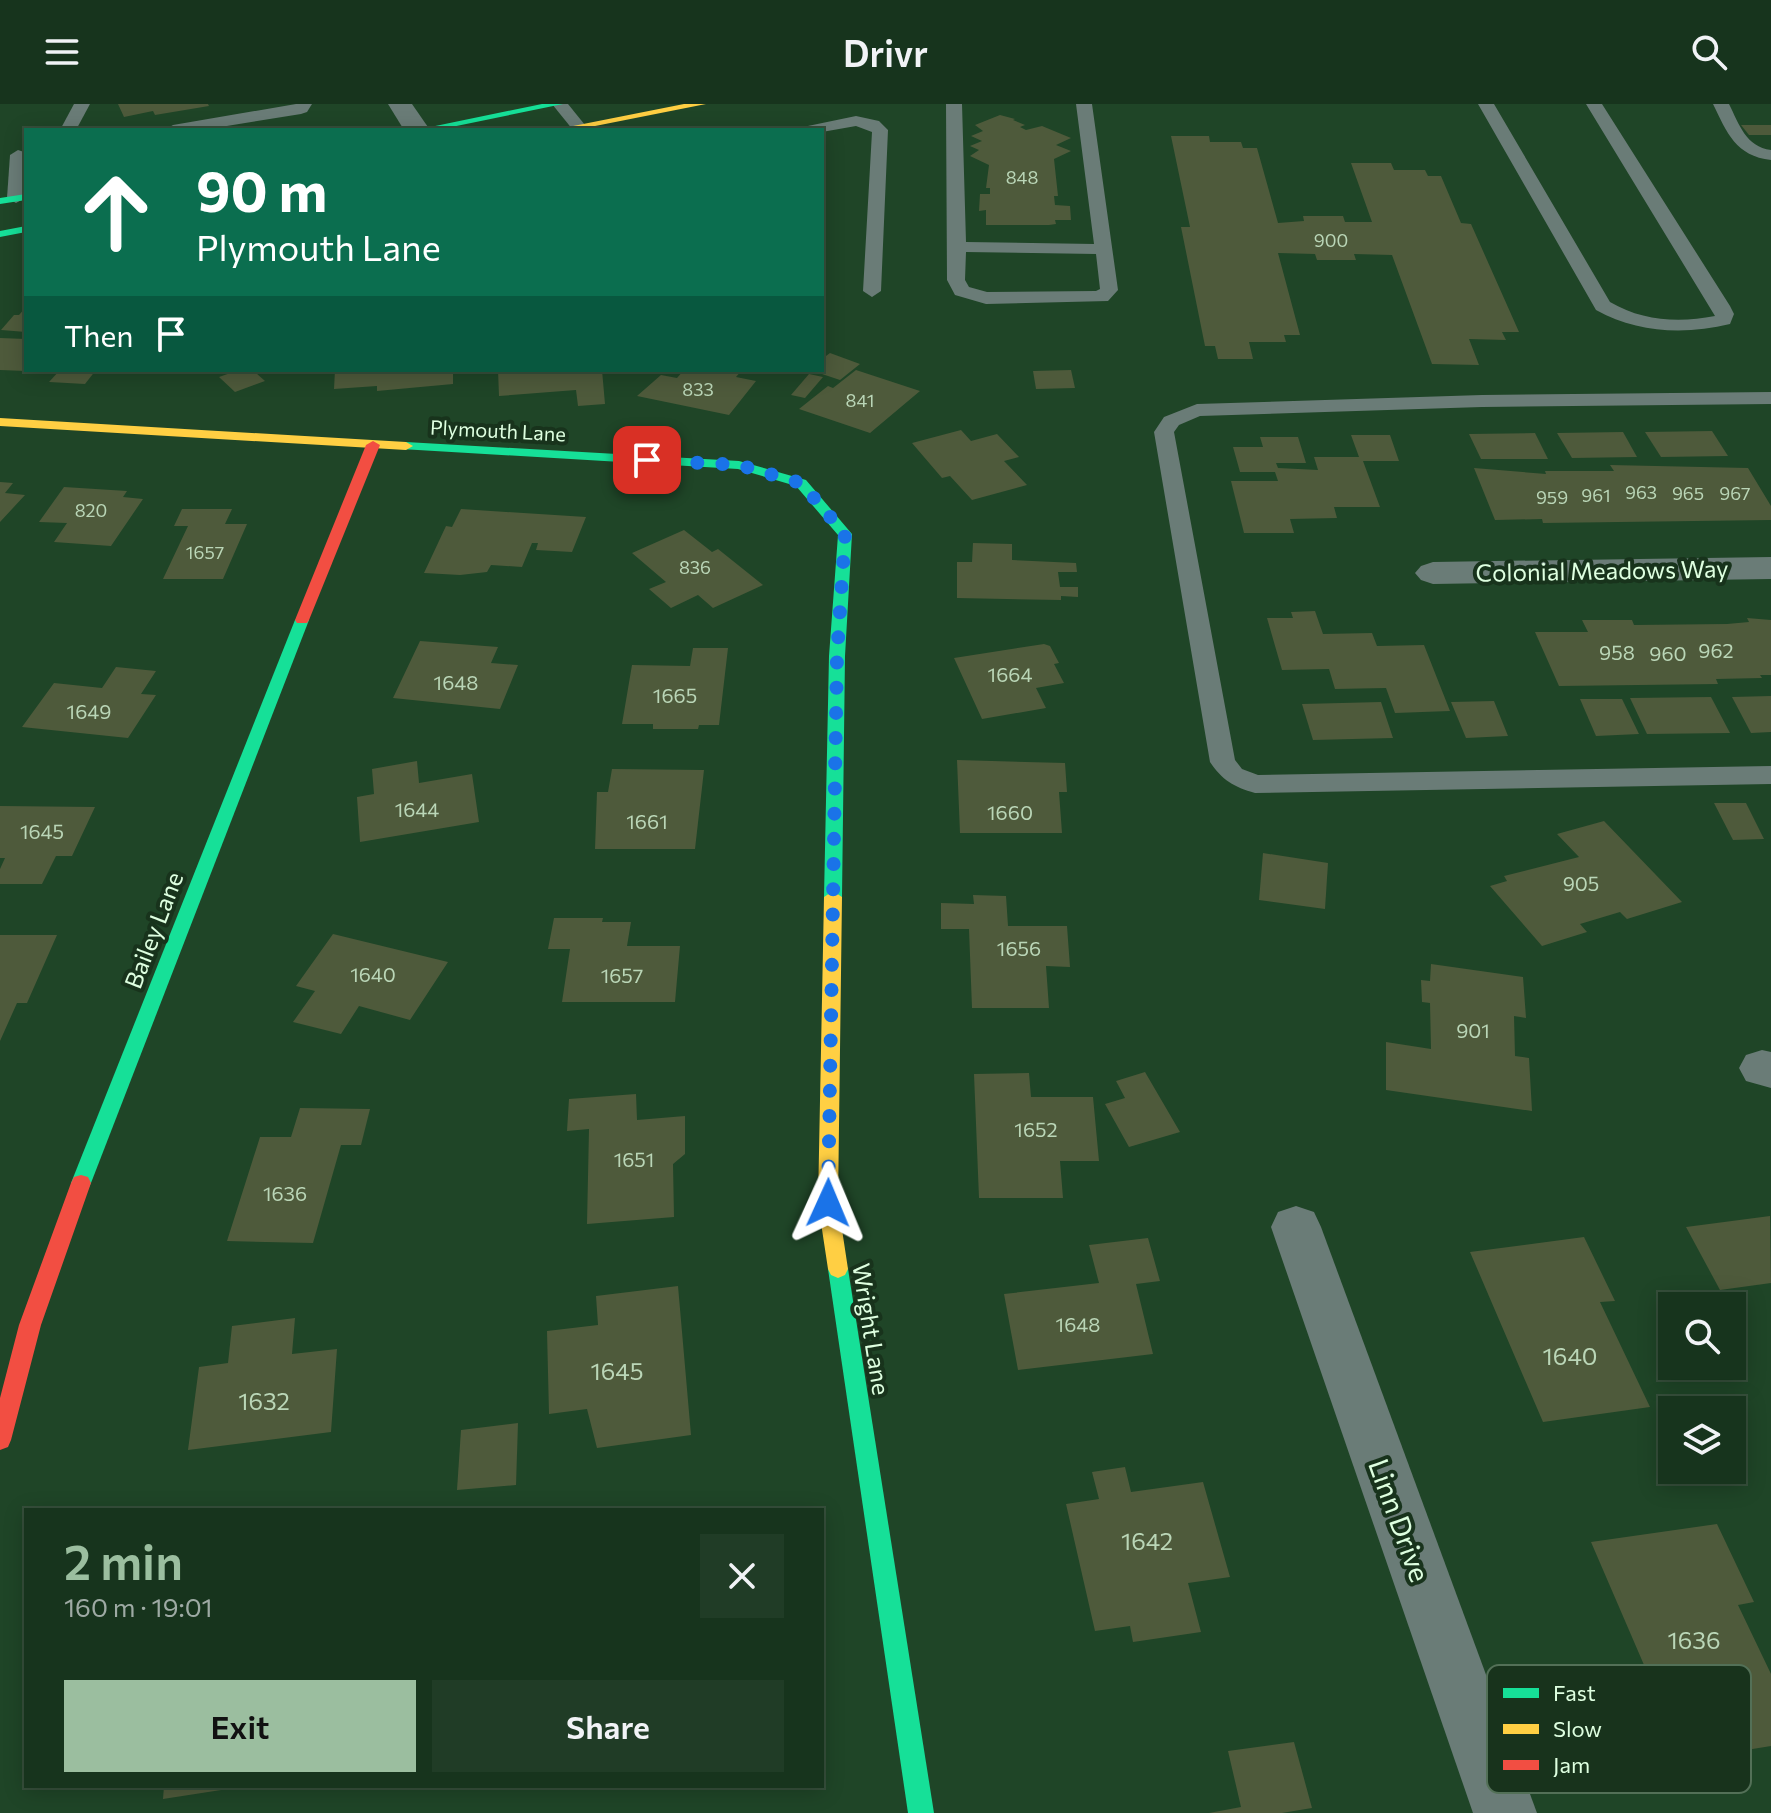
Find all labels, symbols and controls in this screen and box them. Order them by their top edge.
icon: menu [40,30,84,74]
text: Drivr [843,30,928,74]
icon: search [1687,30,1731,74]
text: 90 m [196,155,327,224]
icon: ahead [64,160,168,264]
house number: 848 [1006,166,1038,188]
text: Plymouth Lane [196,224,441,268]
house number: 900 [1314,229,1348,251]
icon: arrive [149,312,193,356]
text: Then [64,316,133,353]
house number: 833 [682,378,714,400]
house number: 841 [846,389,874,411]
street label: Plymouth Lane [429,414,567,446]
pin [613,426,681,494]
icon: arrive [625,438,669,482]
house number: 963 [1625,481,1657,503]
house number: 965 [1672,482,1704,504]
house number: 967 [1719,482,1751,504]
house number: 961 [1581,484,1611,506]
house number: 959 [1536,486,1568,508]
house number: 820 [75,499,107,521]
house number: 1657 [186,541,224,563]
street label: Colonial Meadows Way [1475,553,1729,587]
house number: 836 [679,556,711,578]
house number: 962 [1698,638,1734,662]
house number: 958 [1599,640,1635,664]
house number: 960 [1649,641,1687,665]
house number: 1664 [988,662,1032,686]
house number: 1648 [434,670,478,694]
house number: 1665 [653,683,697,707]
house number: 1649 [67,699,111,723]
house number: 1644 [395,797,439,821]
house number: 1660 [987,800,1033,824]
house number: 1661 [626,809,668,833]
house number: 1645 [20,819,64,843]
street label: Bailey Lane [118,868,188,992]
house number: 905 [1563,871,1599,895]
house number: 1656 [997,936,1041,960]
house number: 1640 [350,962,396,986]
house number: 1657 [601,963,643,987]
house number: 901 [1456,1018,1490,1042]
house number: 1652 [1014,1117,1058,1141]
house number: 1651 [614,1147,654,1171]
position arrow [786,1161,870,1245]
house number: 1636 [263,1181,307,1205]
street label: Wright Lane [847,1261,897,1397]
map controls [1658,1292,1746,1484]
button: search [1658,1292,1746,1380]
house number: 1648 [1056,1312,1100,1336]
house number: 1640 [1543,1341,1597,1370]
house number: 1645 [590,1356,644,1385]
house number: 1632 [238,1386,290,1415]
button: layers [1658,1396,1746,1484]
street label: Linn Drive [1362,1454,1438,1586]
house number: 1642 [1121,1526,1173,1555]
text: 2 min [64,1531,183,1590]
button: close [700,1534,784,1618]
text: 160 m · 19:01 [64,1591,213,1622]
house number: 1636 [1667,1625,1721,1654]
legend [1487,1665,1751,1793]
text: Fast [1553,1679,1596,1706]
button: Exit [64,1680,416,1772]
button: Share [432,1680,784,1772]
text: Slow [1553,1715,1602,1742]
text: Jam [1553,1751,1590,1778]

